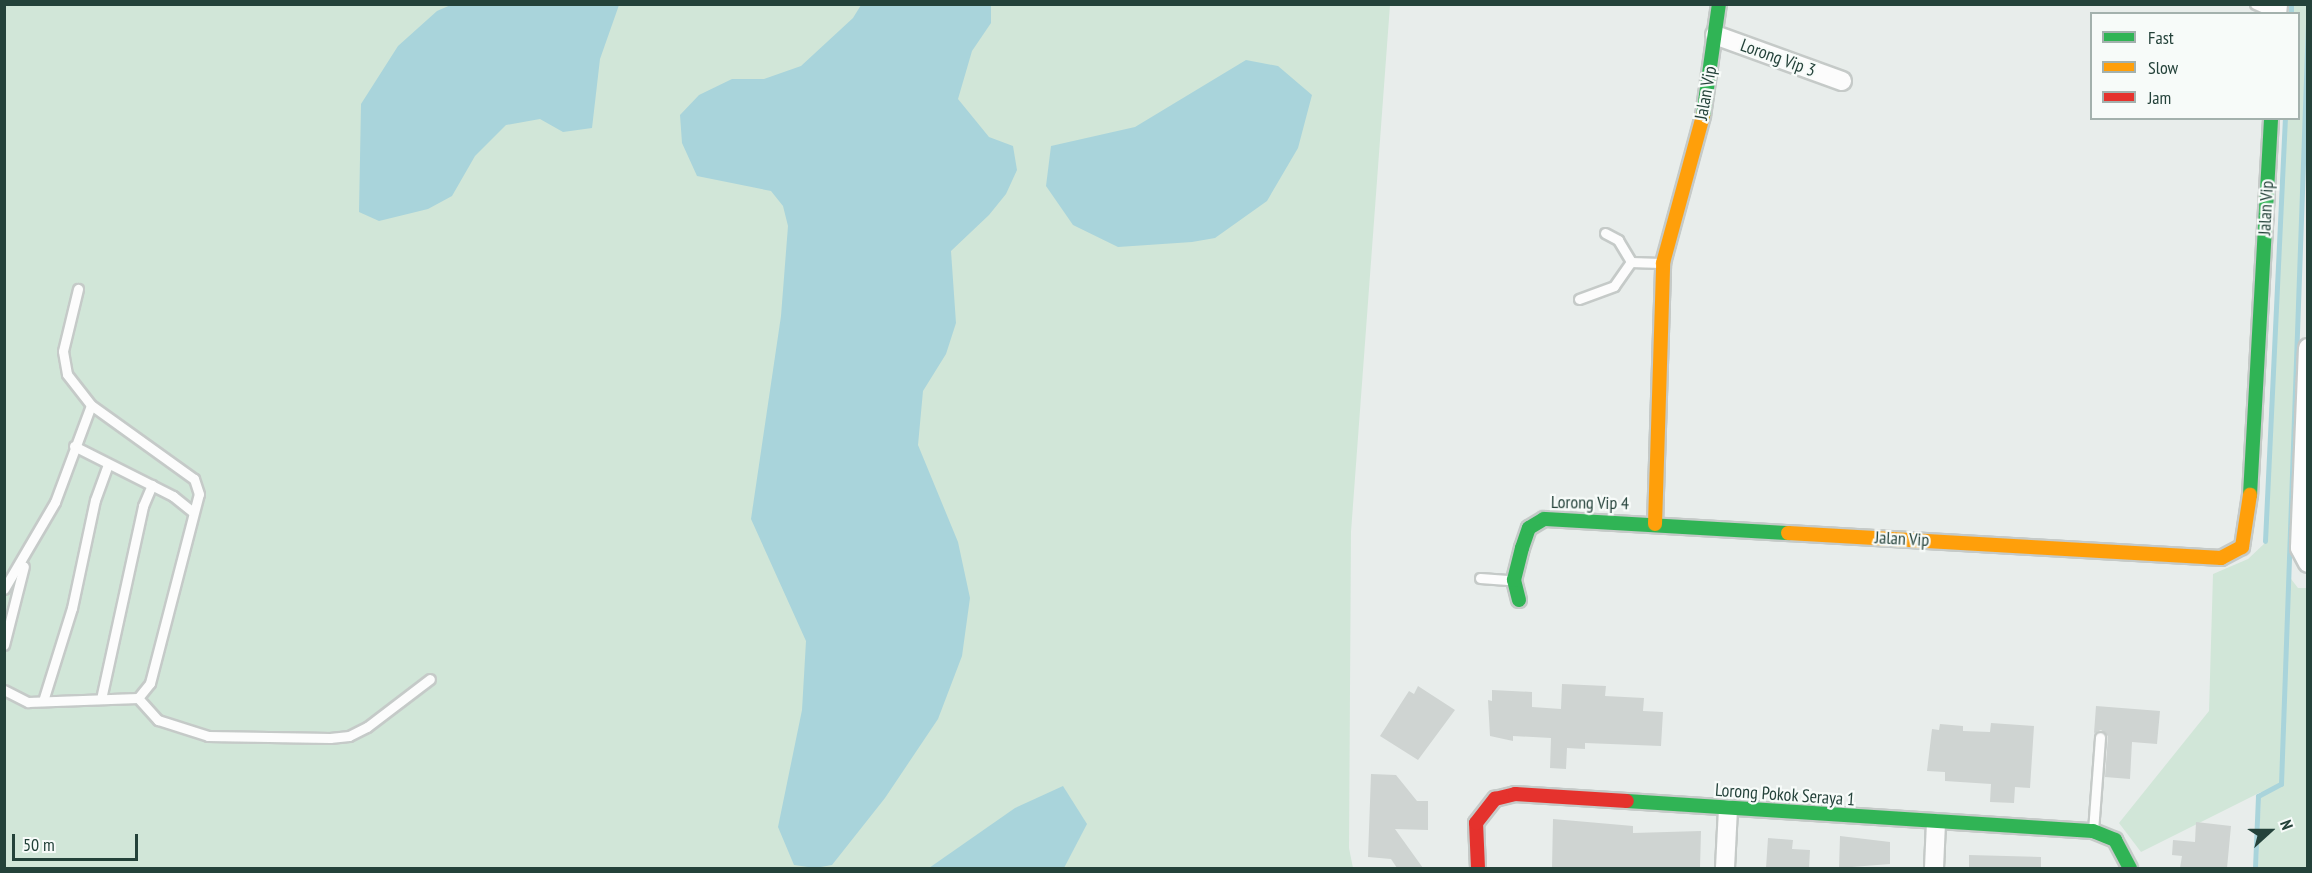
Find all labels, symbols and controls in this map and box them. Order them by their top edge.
legend [2090,12,2300,120]
text: Fast [2148,26,2174,49]
street label: Lorong Vip 3 [1737,34,1819,82]
text: Slow [2148,56,2178,79]
street label: Jalan Vip [1691,64,1721,122]
text: Jam [2148,86,2171,109]
street label: Jalan Vip [2254,180,2278,236]
street label: Lorong Vip 4 [1550,492,1630,514]
street label: Jalan Vip [1874,527,1930,551]
street label: Lorong Pokok Seraya 1 [1714,779,1856,811]
north arrow [2240,801,2300,861]
text: N [2276,817,2298,832]
scale bar [15,822,141,860]
text: 50 m [23,833,55,856]

